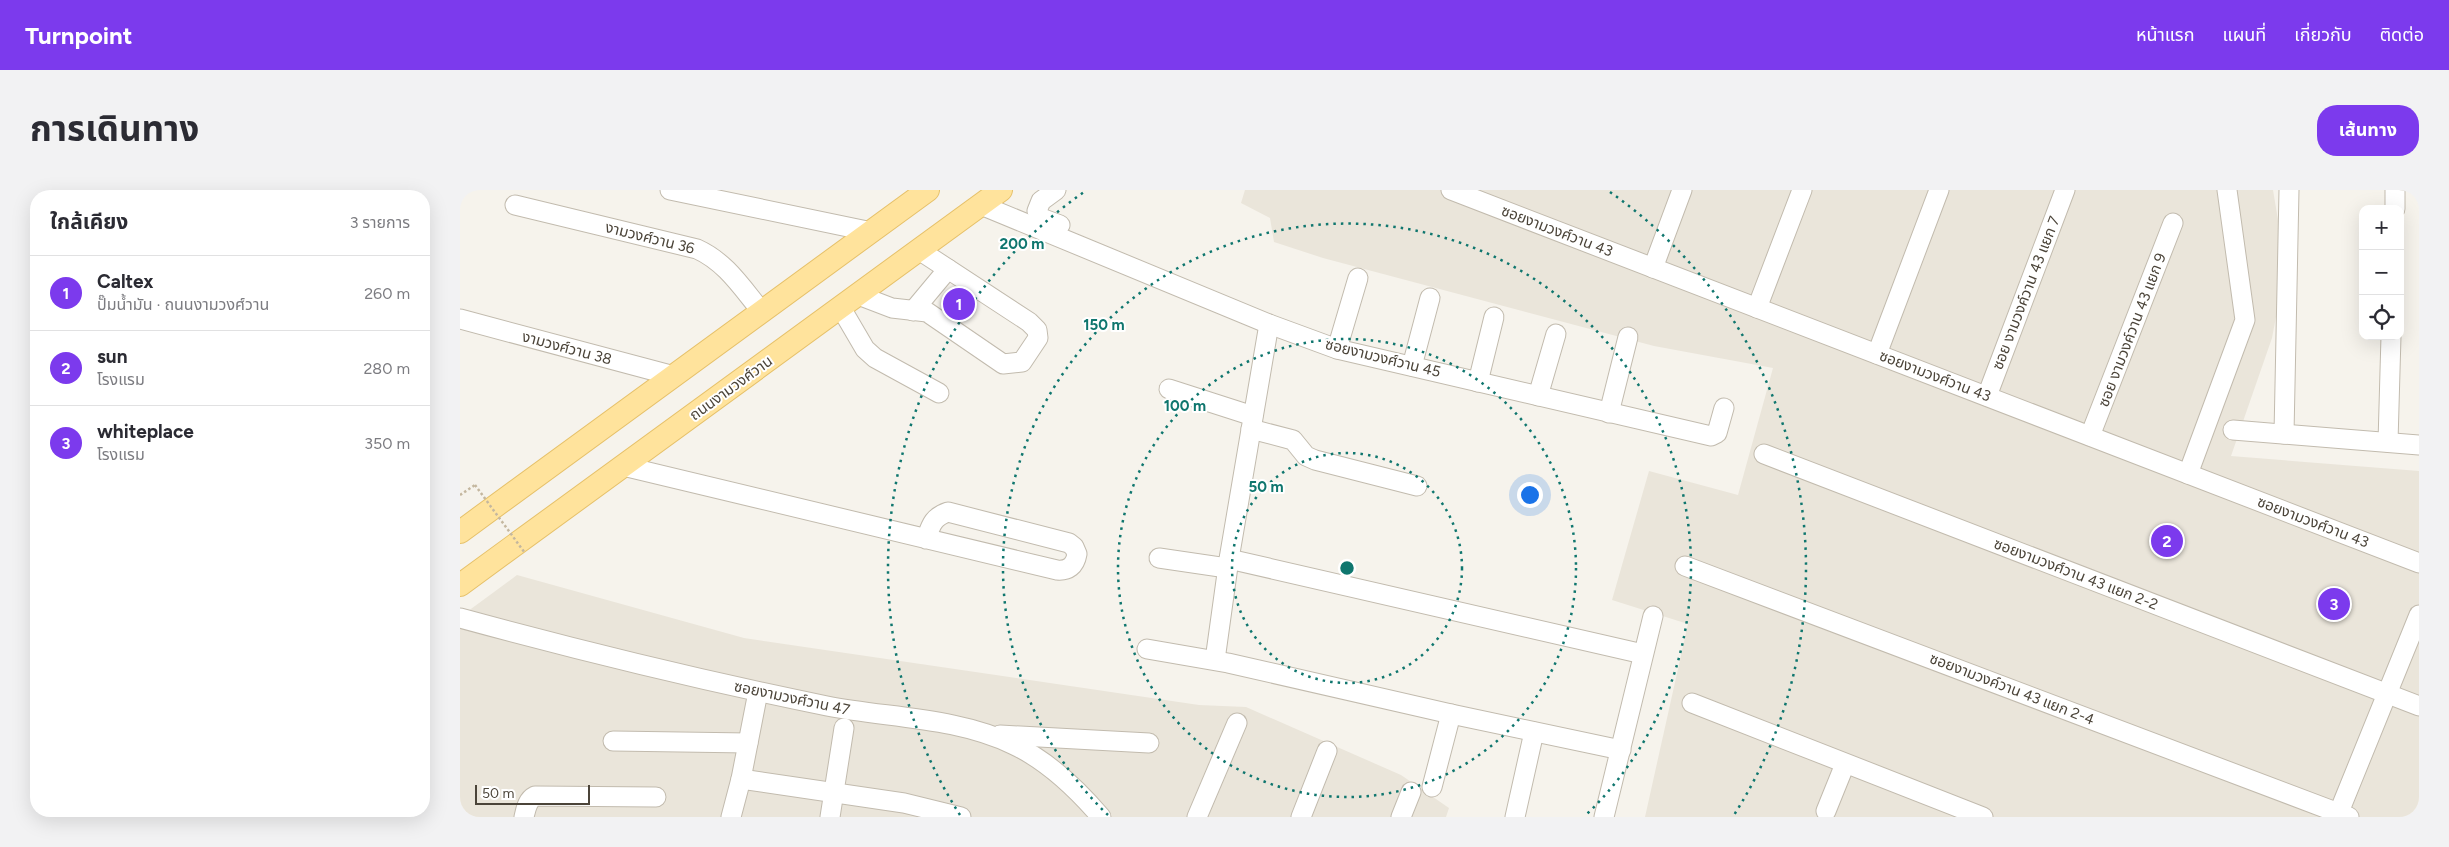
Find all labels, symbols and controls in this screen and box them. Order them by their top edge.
text: Turnpoint [25,21,132,50]
text: หน้าแรก [2136,24,2194,46]
text: แผนที่ [2222,24,2266,46]
text: เกี่ยวกับ [2294,24,2352,46]
text: ติดต่อ [2380,24,2424,46]
button: เส้นทาง [2317,105,2419,156]
text: การเดินทาง [30,108,199,150]
street label: ซอยงามวงศ์วาน 43 [1499,201,1615,261]
map controls [2359,205,2404,340]
button: + [2359,205,2404,250]
text: ใกล้เคียง [50,209,128,234]
text: 3 รายการ [350,213,410,232]
street label: ซอย งามวงค์วาน 43 แยก 7 [1988,214,2064,372]
street label: งามวงศ์วาน 36 [604,218,697,258]
text: 200 m [1000,235,1044,253]
button: − [2359,250,2404,295]
street label: ซอย งามวงค์วาน 43 แยก 9 [2094,251,2170,409]
text: Caltex [97,270,153,293]
text: 1 [63,284,69,303]
text: 260 m [364,284,410,303]
pin: 1 [943,285,975,323]
text: ปั๊มน้ำมัน · ถนนงามวงศ์วาน [97,295,269,314]
button: locate [2359,295,2404,340]
text: 150 m [1083,316,1125,334]
street label: งามวงศ์วาน 38 [520,327,614,369]
street label: ซอยงามวงศ์วาน 45 [1323,335,1443,381]
text: sun [97,345,127,368]
street label: ซอยงามวงศ์วาน 43 [1877,346,1993,406]
street label: ถนนงามวงศ์วาน [686,352,776,424]
text: 2 [61,359,71,378]
text: 280 m [363,359,410,378]
text: โรงแรม [97,370,145,389]
text: 100 m [1164,397,1206,415]
text: whiteplace [97,420,194,443]
text: 3 [62,434,70,453]
text: 350 m [364,434,410,453]
text: โรงแรม [97,445,145,464]
text: 50 m [1248,478,1284,496]
your location [1517,482,1543,508]
street label: ซอยงามวงศ์วาน 43 [2255,492,2371,552]
pin: 2 [2151,522,2183,560]
street label: ซอยงามวงศ์วาน 43 แยก 2-2 [1991,534,2161,614]
centre of rings [1338,559,1356,577]
pin: 3 [2318,585,2350,623]
street label: ซอยงามวงค์วาน 43 แยก 2-4 [1927,649,2097,729]
street label: ซอยงามวงศ์วาน 47 [733,677,851,719]
scale bar [475,782,590,805]
text: 50 m [482,785,514,802]

